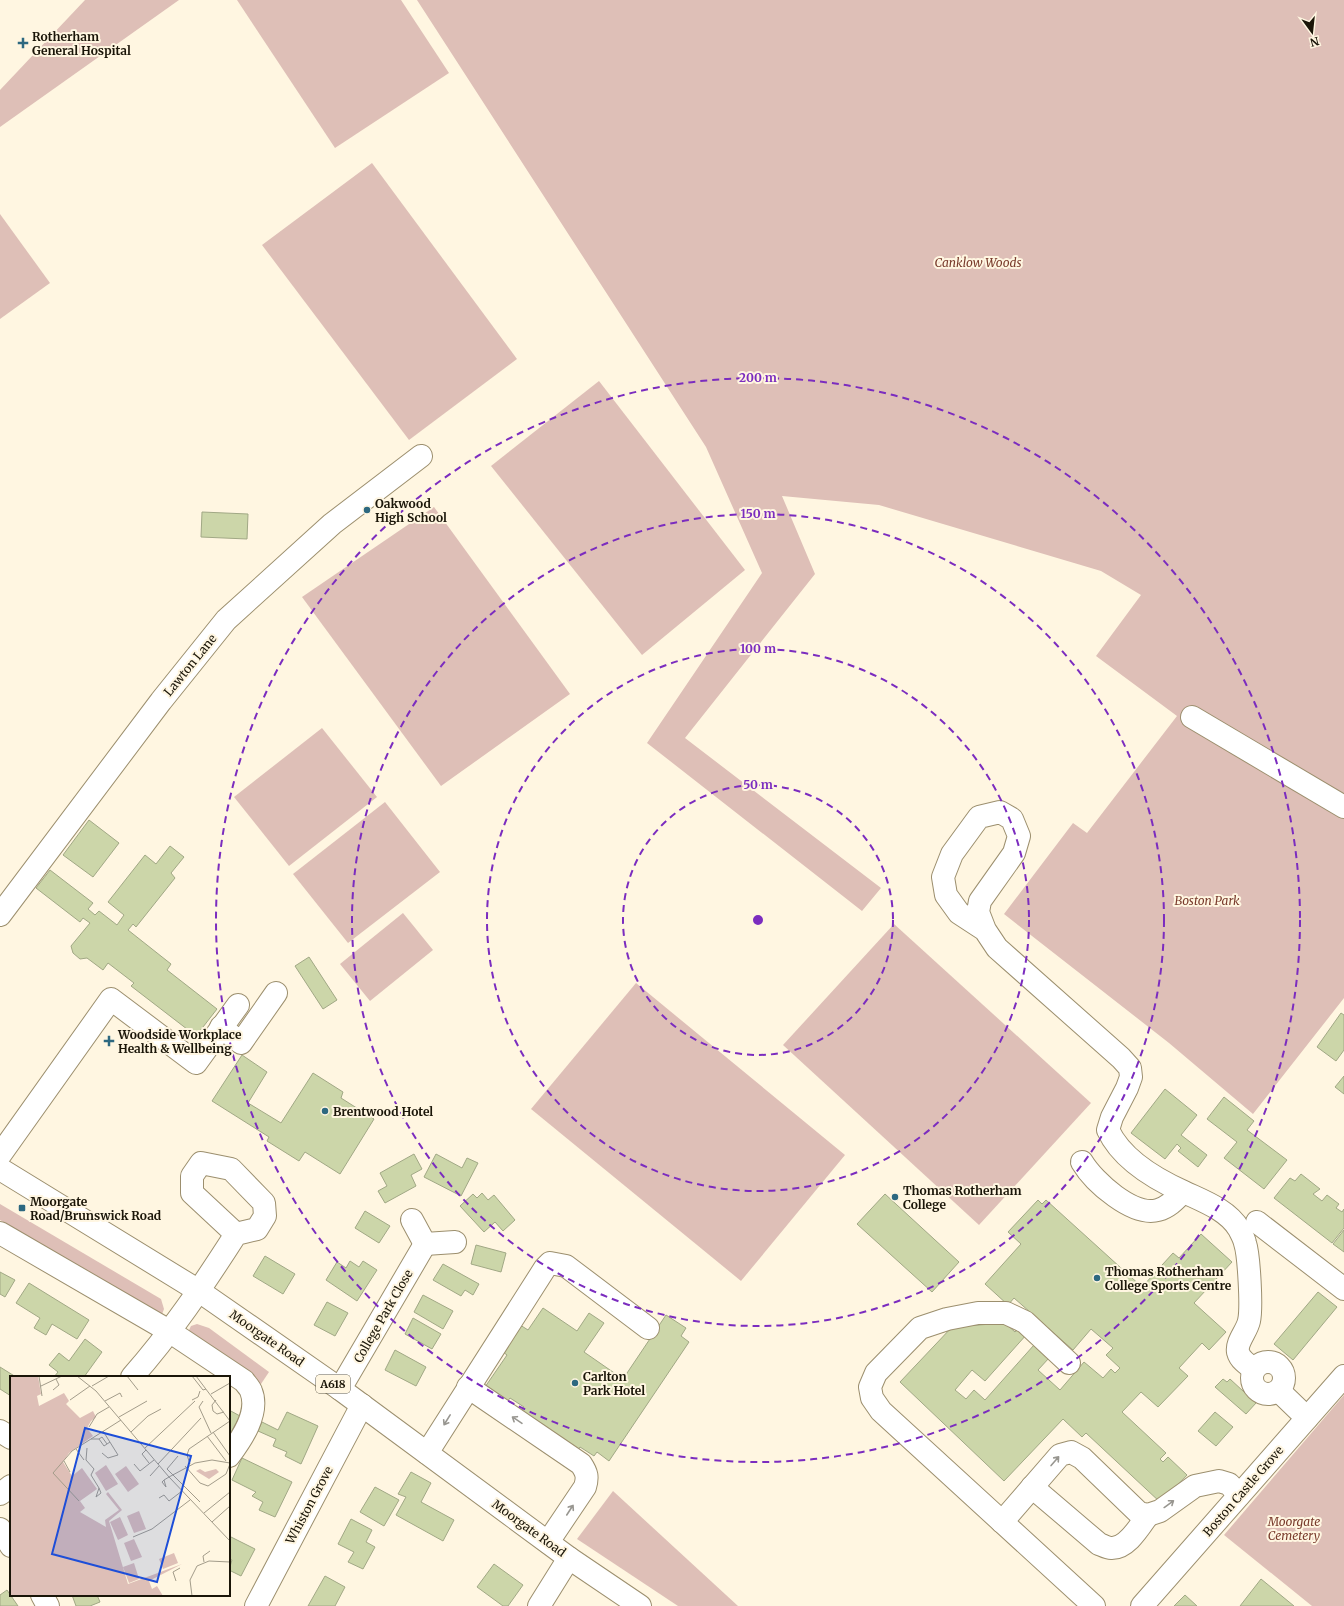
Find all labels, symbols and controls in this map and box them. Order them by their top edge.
north arrow [1292,12,1332,52]
place label: Rotherham General Hospital [32,29,131,58]
text: N [1308,34,1321,50]
marker: Rotherham General Hospital [17,37,29,49]
park label: Canklow Woods [934,255,1022,270]
text: 200 m [739,370,777,385]
place label: Oakwood High School [375,496,447,525]
marker: Oakwood High School [362,505,372,515]
text: 150 m [741,506,776,521]
street label: Lawton Lane [160,631,220,699]
text: 100 m [740,641,776,656]
text: 50 m [743,777,773,792]
park label: Boston Park [1174,893,1240,908]
centre of rings [751,913,765,927]
place label: Woodside Workplace Health & Wellbeing [117,1027,242,1056]
marker: Woodside Workplace Health & Wellbeing [103,1035,115,1047]
place label: Brentwood Hotel [333,1104,433,1119]
marker: Brentwood Hotel [320,1106,330,1116]
place label: Thomas Rotherham College [903,1183,1022,1212]
marker: Thomas Rotherham College [890,1192,900,1202]
place label: Moorgate Road/Brunswick Road [30,1194,162,1223]
marker: Moorgate Road/Brunswick Road [17,1203,27,1213]
place label: Thomas Rotherham College Sports Centre [1105,1264,1232,1293]
street label: College Park Close [350,1267,416,1365]
marker: Thomas Rotherham College Sports Centre [1092,1273,1102,1283]
street label: Moorgate Road [227,1307,307,1369]
place label: Carlton Park Hotel [583,1369,645,1398]
road number: A618 [316,1375,350,1393]
inset map [10,1376,230,1596]
marker: Carlton Park Hotel [570,1378,580,1388]
one-way arrow [443,1414,452,1425]
one-way arrow [512,1416,523,1424]
street label: Boston Castle Grove [1200,1443,1286,1539]
one-way arrow [1051,1455,1060,1466]
street label: Whiston Grove [282,1464,336,1547]
street label: Moorgate Road [489,1496,569,1560]
one-way arrow [1164,1500,1175,1508]
one-way arrow [566,1504,574,1516]
park label: Moorgate Cemetery [1267,1514,1321,1543]

